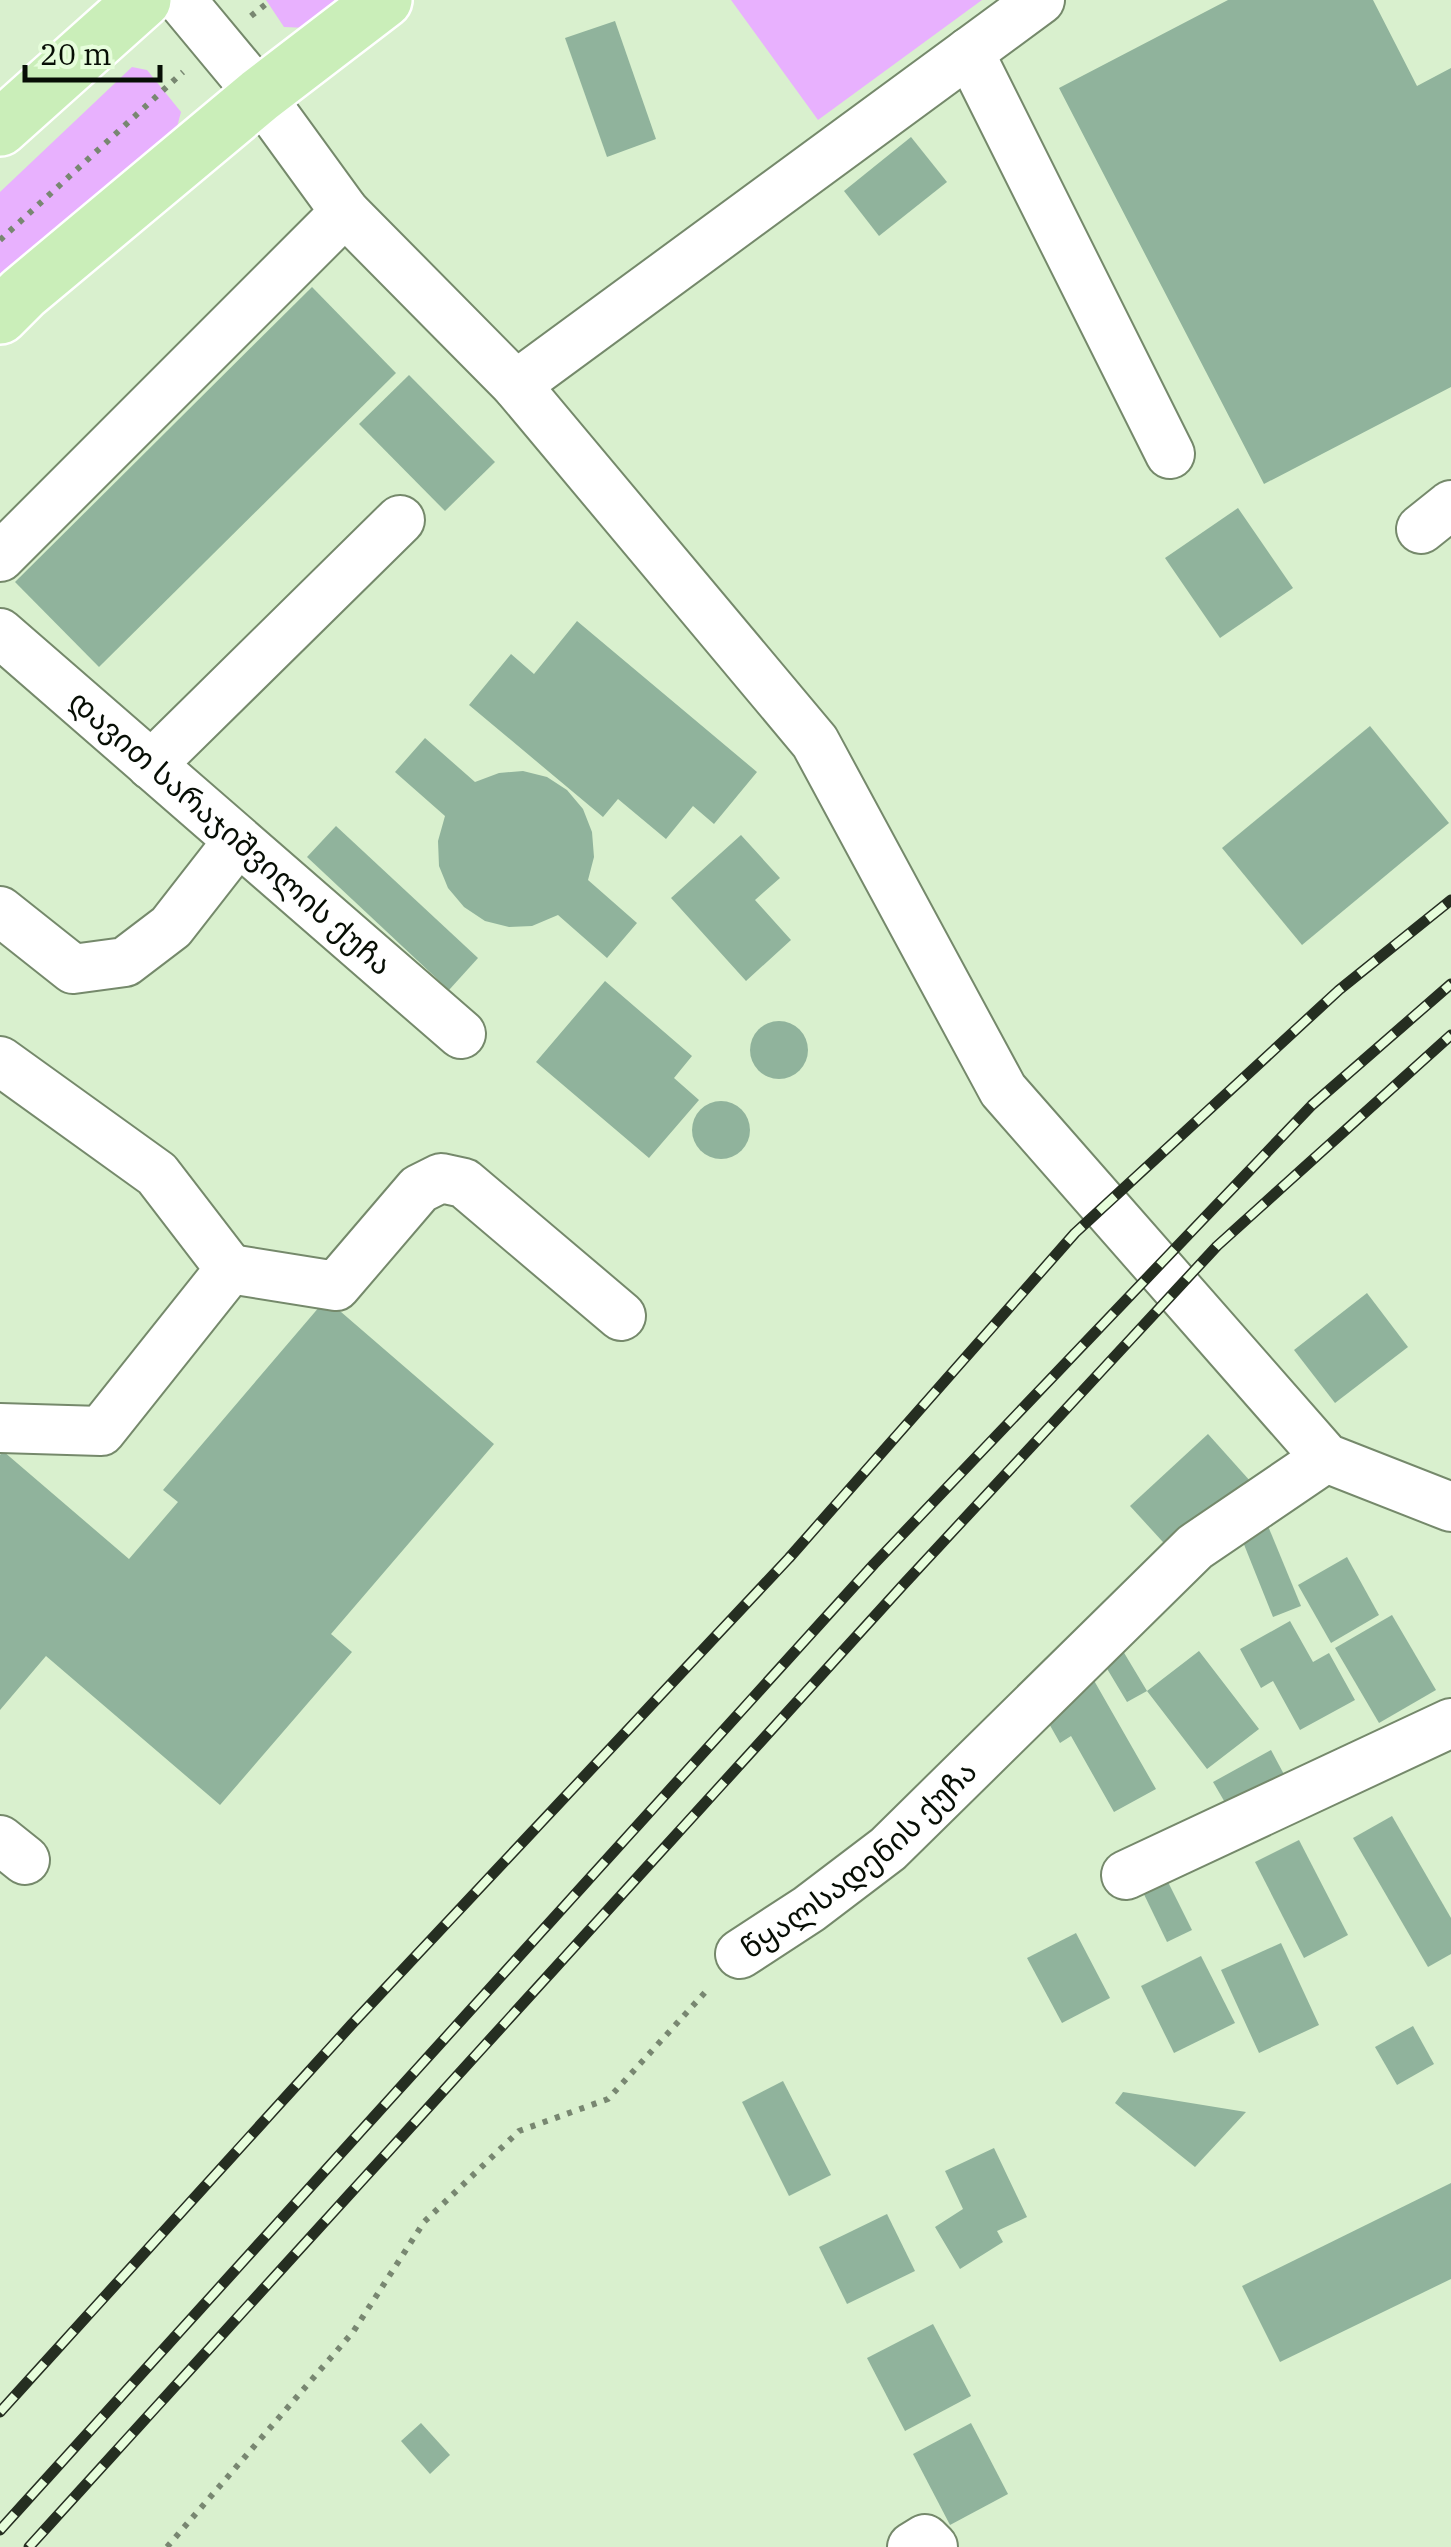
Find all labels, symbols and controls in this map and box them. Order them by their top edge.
scale bar [25,20,160,82]
text: 20 m [40,34,112,73]
street label: დავით სარაჯიშვილის ქუჩა [61,681,401,983]
street label: წყალსადენის ქუჩა [733,1752,984,1966]

